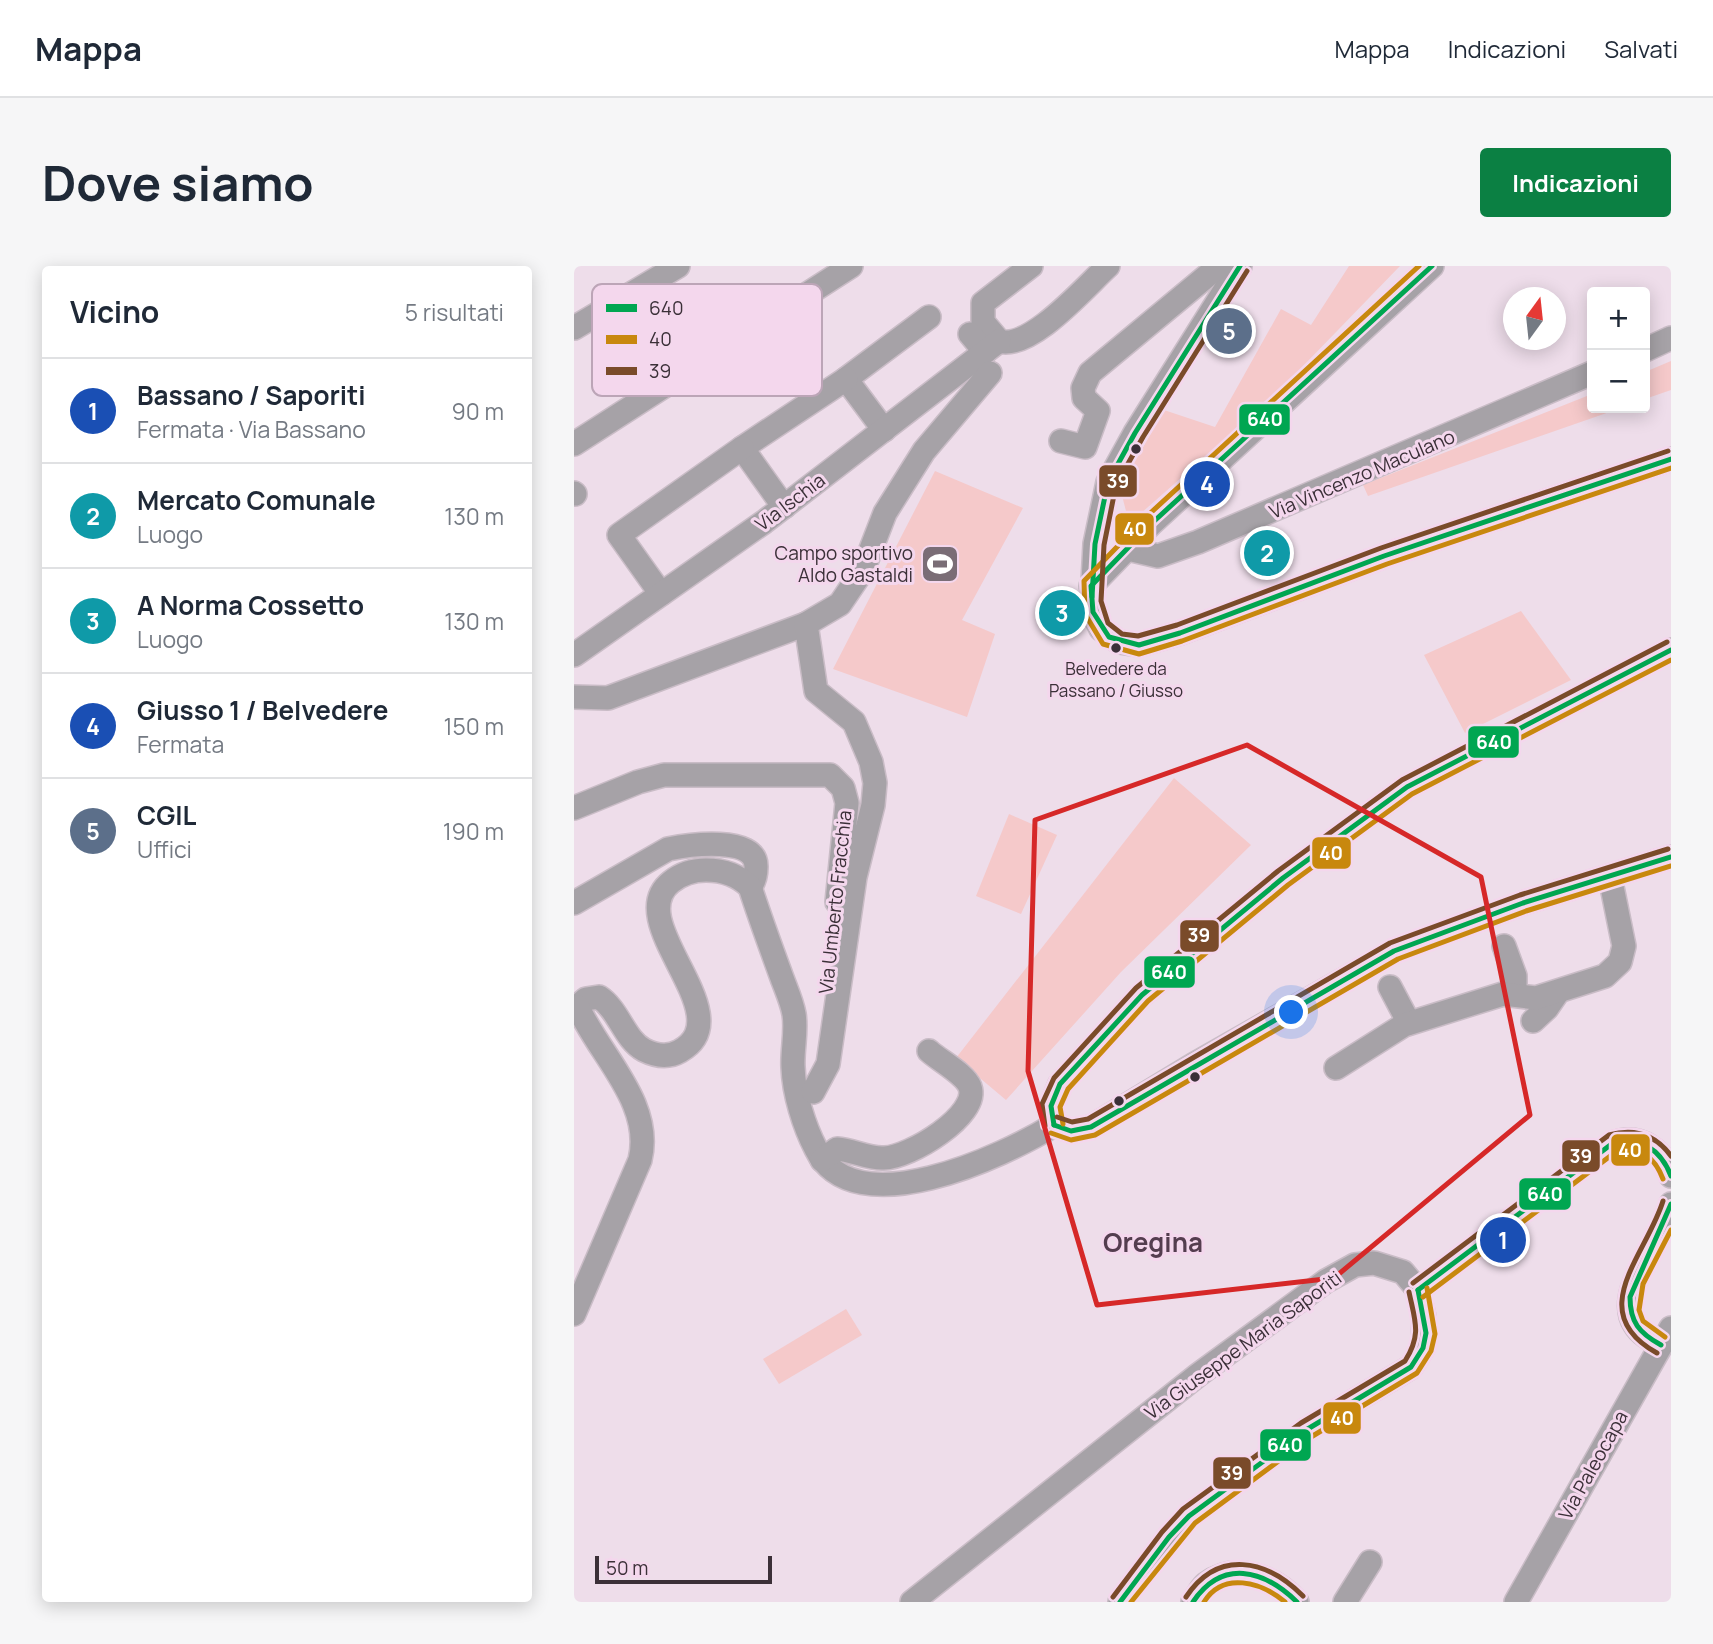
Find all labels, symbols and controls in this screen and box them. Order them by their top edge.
text: Mappa [35,26,142,71]
text: Mappa [1334,32,1410,65]
text: Indicazioni [1448,32,1566,65]
text: Salvati [1604,32,1678,65]
button: Indicazioni [1480,148,1671,217]
text: Dove siamo [42,149,313,216]
legend [592,284,822,396]
north arrow [1503,287,1566,350]
map controls [1587,287,1650,413]
button: + [1587,287,1650,350]
text: Vicino [70,291,159,332]
text: 640 [649,295,684,321]
text: 5 risultati [405,296,504,328]
pin: 5 [1206,305,1252,357]
text: 40 [649,326,672,352]
button: − [1587,350,1650,413]
text: 39 [649,358,671,384]
text: Bassano / Saporiti [137,377,366,413]
text: 1 [88,395,98,427]
text: 90 m [452,395,504,427]
line badge: 640 [1238,403,1291,436]
text: 640 [1247,406,1283,432]
text: Fermata · Via Bassano [137,413,366,445]
street label: Via Vincenzo Maculano [1265,423,1459,525]
unlabelled marker [1129,442,1143,456]
pin: 4 [1184,458,1230,510]
line badge: 39 [1098,464,1138,498]
street label: Via Ischia [750,467,830,537]
text: 39 [1107,468,1129,494]
text: Mercato Comunale [137,482,376,518]
text: 2 [86,500,100,532]
text: 130 m [444,500,504,532]
line badge: 40 [1114,512,1155,546]
text: 40 [1123,516,1147,542]
text: Luogo [137,518,203,550]
pin: 2 [1244,527,1290,579]
place label: Campo sportivo Aldo Gastaldi [775,540,913,588]
sports icon: Campo sportivo Aldo Gastaldi [919,543,961,585]
text: A Norma Cossetto [137,587,364,623]
pin: 3 [1039,587,1085,639]
text: 3 [86,605,100,637]
text: 130 m [444,605,504,637]
text: Luogo [137,623,203,655]
marker: Belvedere da Passano / Giusso [1109,641,1123,655]
place label: Belvedere da Passano / Giusso [1049,657,1183,702]
text: Giusso 1 / Belvedere [137,692,388,728]
text: 4 [86,710,100,742]
text: 150 m [444,710,504,742]
line badge: 640 [1467,725,1520,759]
text: Fermata [137,728,224,760]
text: 640 [1476,729,1512,755]
text: CGIL [137,797,196,833]
street label: Via Umberto Fracchia [812,809,858,995]
text: 5 [86,815,100,847]
text: 190 m [443,815,504,847]
text: Uffici [137,833,192,865]
line badge: 40 [1311,836,1352,870]
text: 40 [1319,840,1343,866]
line badge: 39 [1179,919,1220,953]
text: 39 [1188,922,1210,948]
line badge: 640 [1143,955,1196,989]
text: 640 [1151,959,1187,985]
your location [1274,995,1308,1029]
unlabelled marker [1188,1070,1202,1084]
unlabelled marker [1112,1094,1126,1108]
line badge: 40 [1610,1133,1651,1167]
text: 40 [1618,1137,1642,1163]
line badge: 39 [1561,1139,1601,1173]
text: 39 [1570,1143,1592,1169]
line badge: 640 [1518,1177,1572,1211]
text: 640 [1527,1181,1563,1207]
pin: 1 [1480,1214,1526,1266]
district label: Oregina [1103,1224,1203,1260]
street label: Via Giuseppe Maria Saporiti [1139,1265,1347,1425]
line badge: 40 [1322,1401,1362,1435]
text: 40 [1330,1405,1354,1431]
street label: Via Paleocapa [1552,1406,1634,1524]
line badge: 640 [1259,1428,1312,1462]
text: 640 [1267,1432,1303,1458]
line badge: 39 [1212,1456,1252,1490]
text: 39 [1221,1460,1243,1486]
scale bar [595,1553,772,1585]
text: 50 m [606,1555,648,1581]

